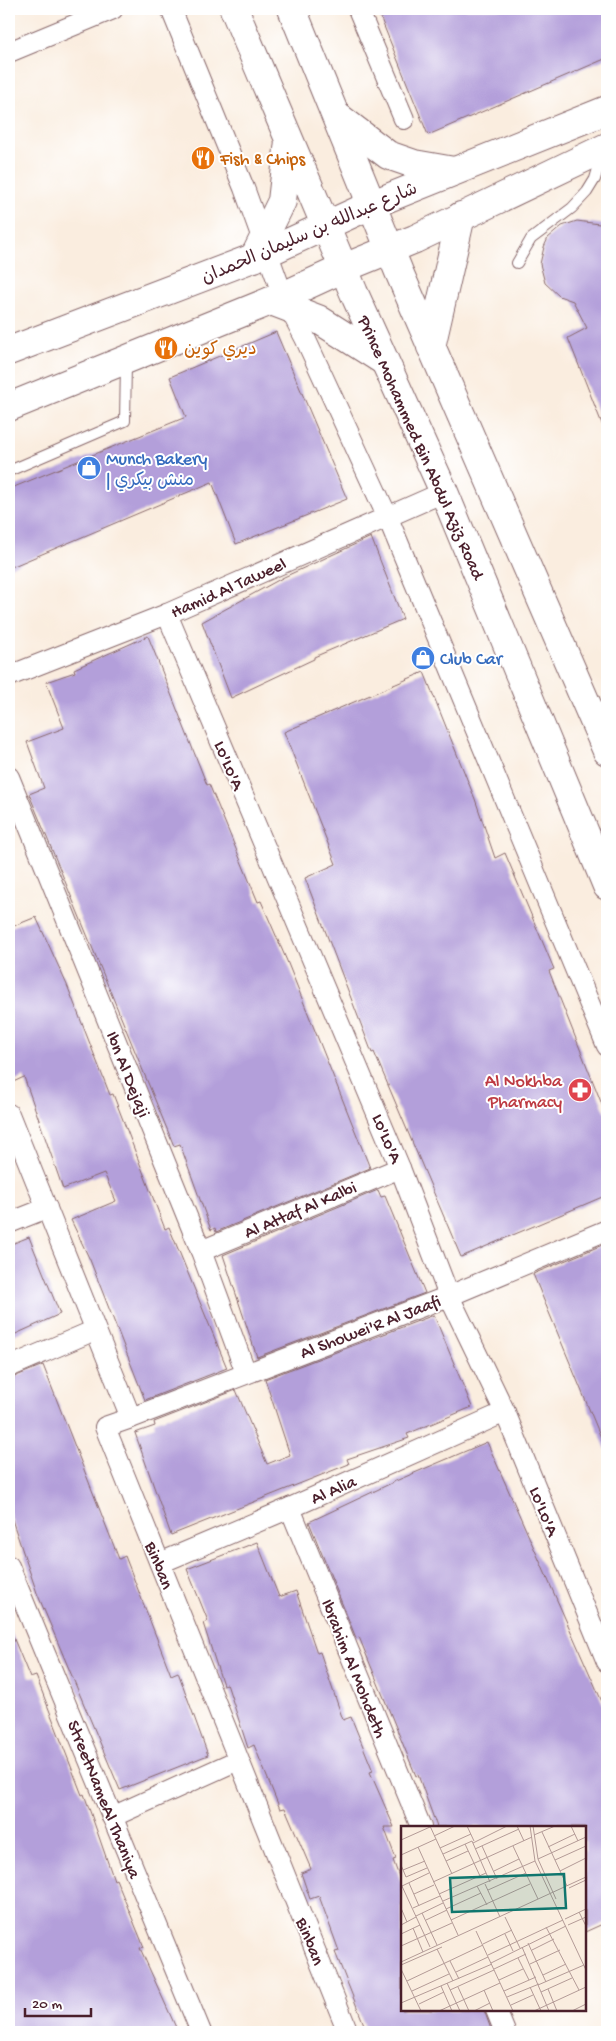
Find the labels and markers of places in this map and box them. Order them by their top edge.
restaurant icon: Fish & Chips [190,145,216,171]
place label: Fish & Chips [219,150,306,171]
restaurant icon: ديري كوين [153,335,179,361]
place label: ديري كوين [184,340,257,361]
place label: Munch Bakery | منش بيكري [106,450,207,492]
shop icon: Munch Bakery | منش بيكري [76,455,102,481]
shop icon: Club Car [410,645,436,671]
place label: Club Car [440,650,504,671]
place label: Al Nokhba Pharmacy [485,1072,563,1114]
pharmacy icon: Al Nokhba Pharmacy [567,1077,593,1103]

